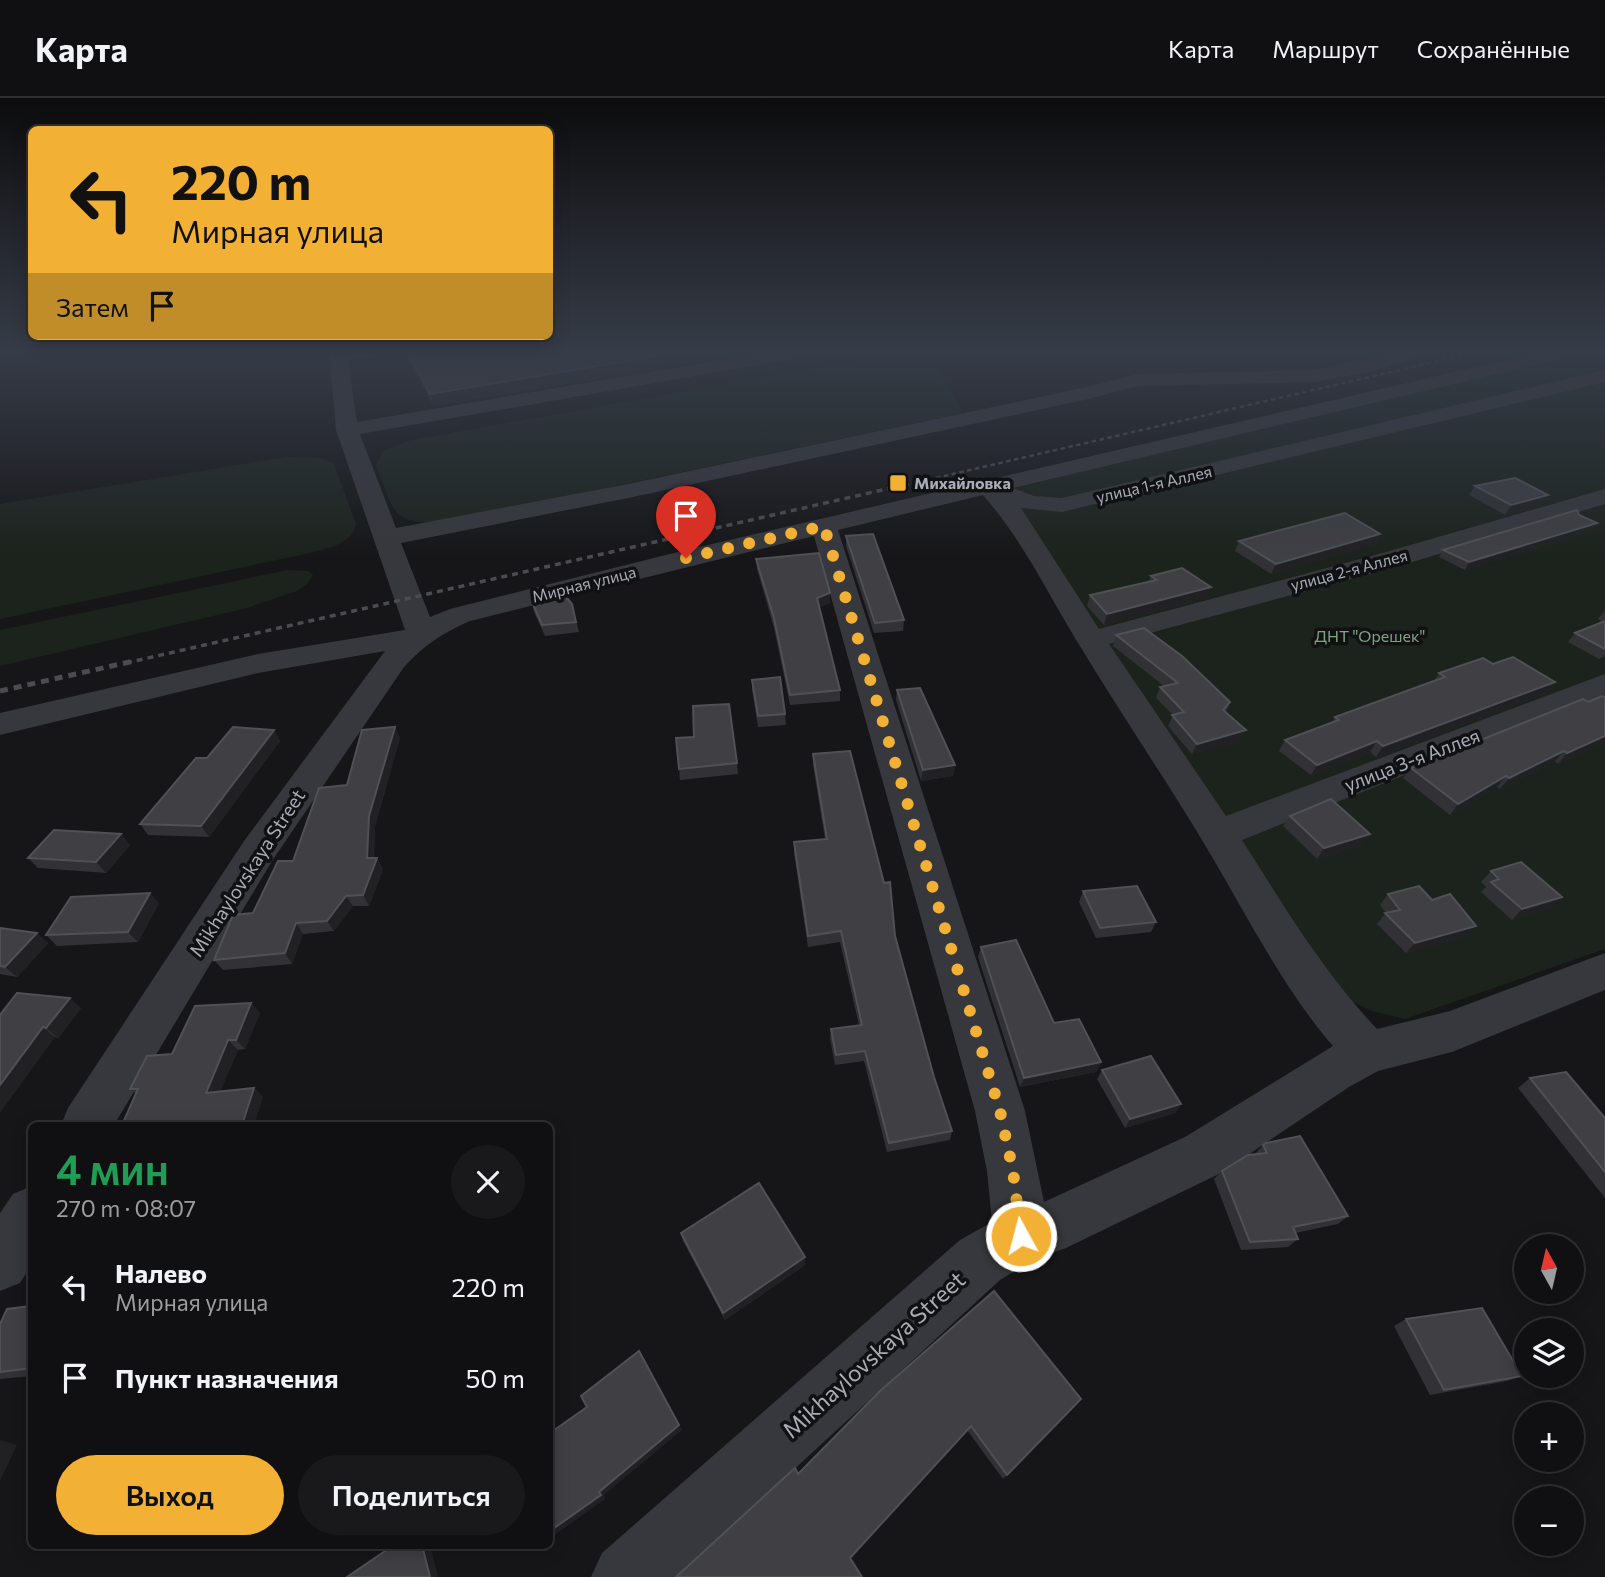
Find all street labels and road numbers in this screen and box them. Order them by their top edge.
street label: улица 1-я Аллея [1094,461,1214,506]
street label: улица 2-я Аллея [1288,545,1409,594]
street label: Мирная улица [530,561,638,606]
street label: улица 3-я Аллея [1341,723,1483,796]
street label: Mikhaylovskaya Street [184,785,309,961]
street label: Mikhaylovskaya Street [776,1265,970,1444]

